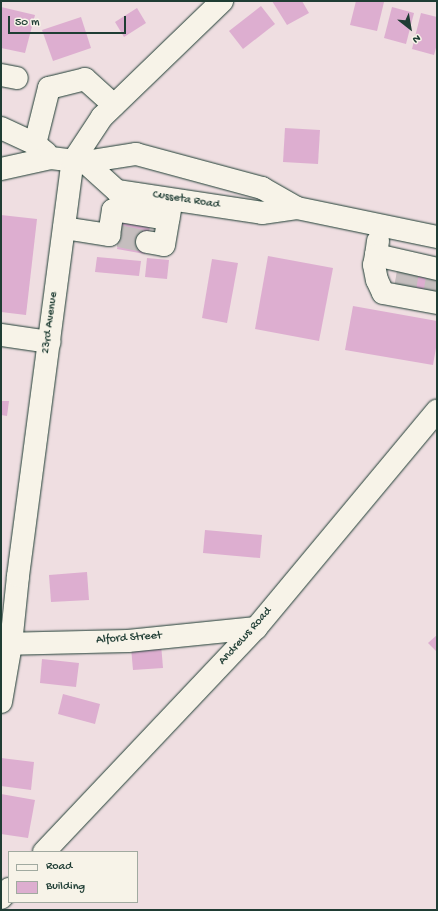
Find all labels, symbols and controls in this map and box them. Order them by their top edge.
scale bar [10,8,128,34]
north arrow [390,8,430,48]
text: 50 m [15,16,40,30]
text: N [410,31,422,45]
street label: Cusseta Road [151,189,221,213]
street label: 23rd Avenue [40,291,62,355]
street label: Andrews Road [216,605,276,669]
street label: Alford Street [96,630,162,648]
legend [8,851,138,903]
text: Road [46,860,72,874]
text: Building [46,880,85,894]

